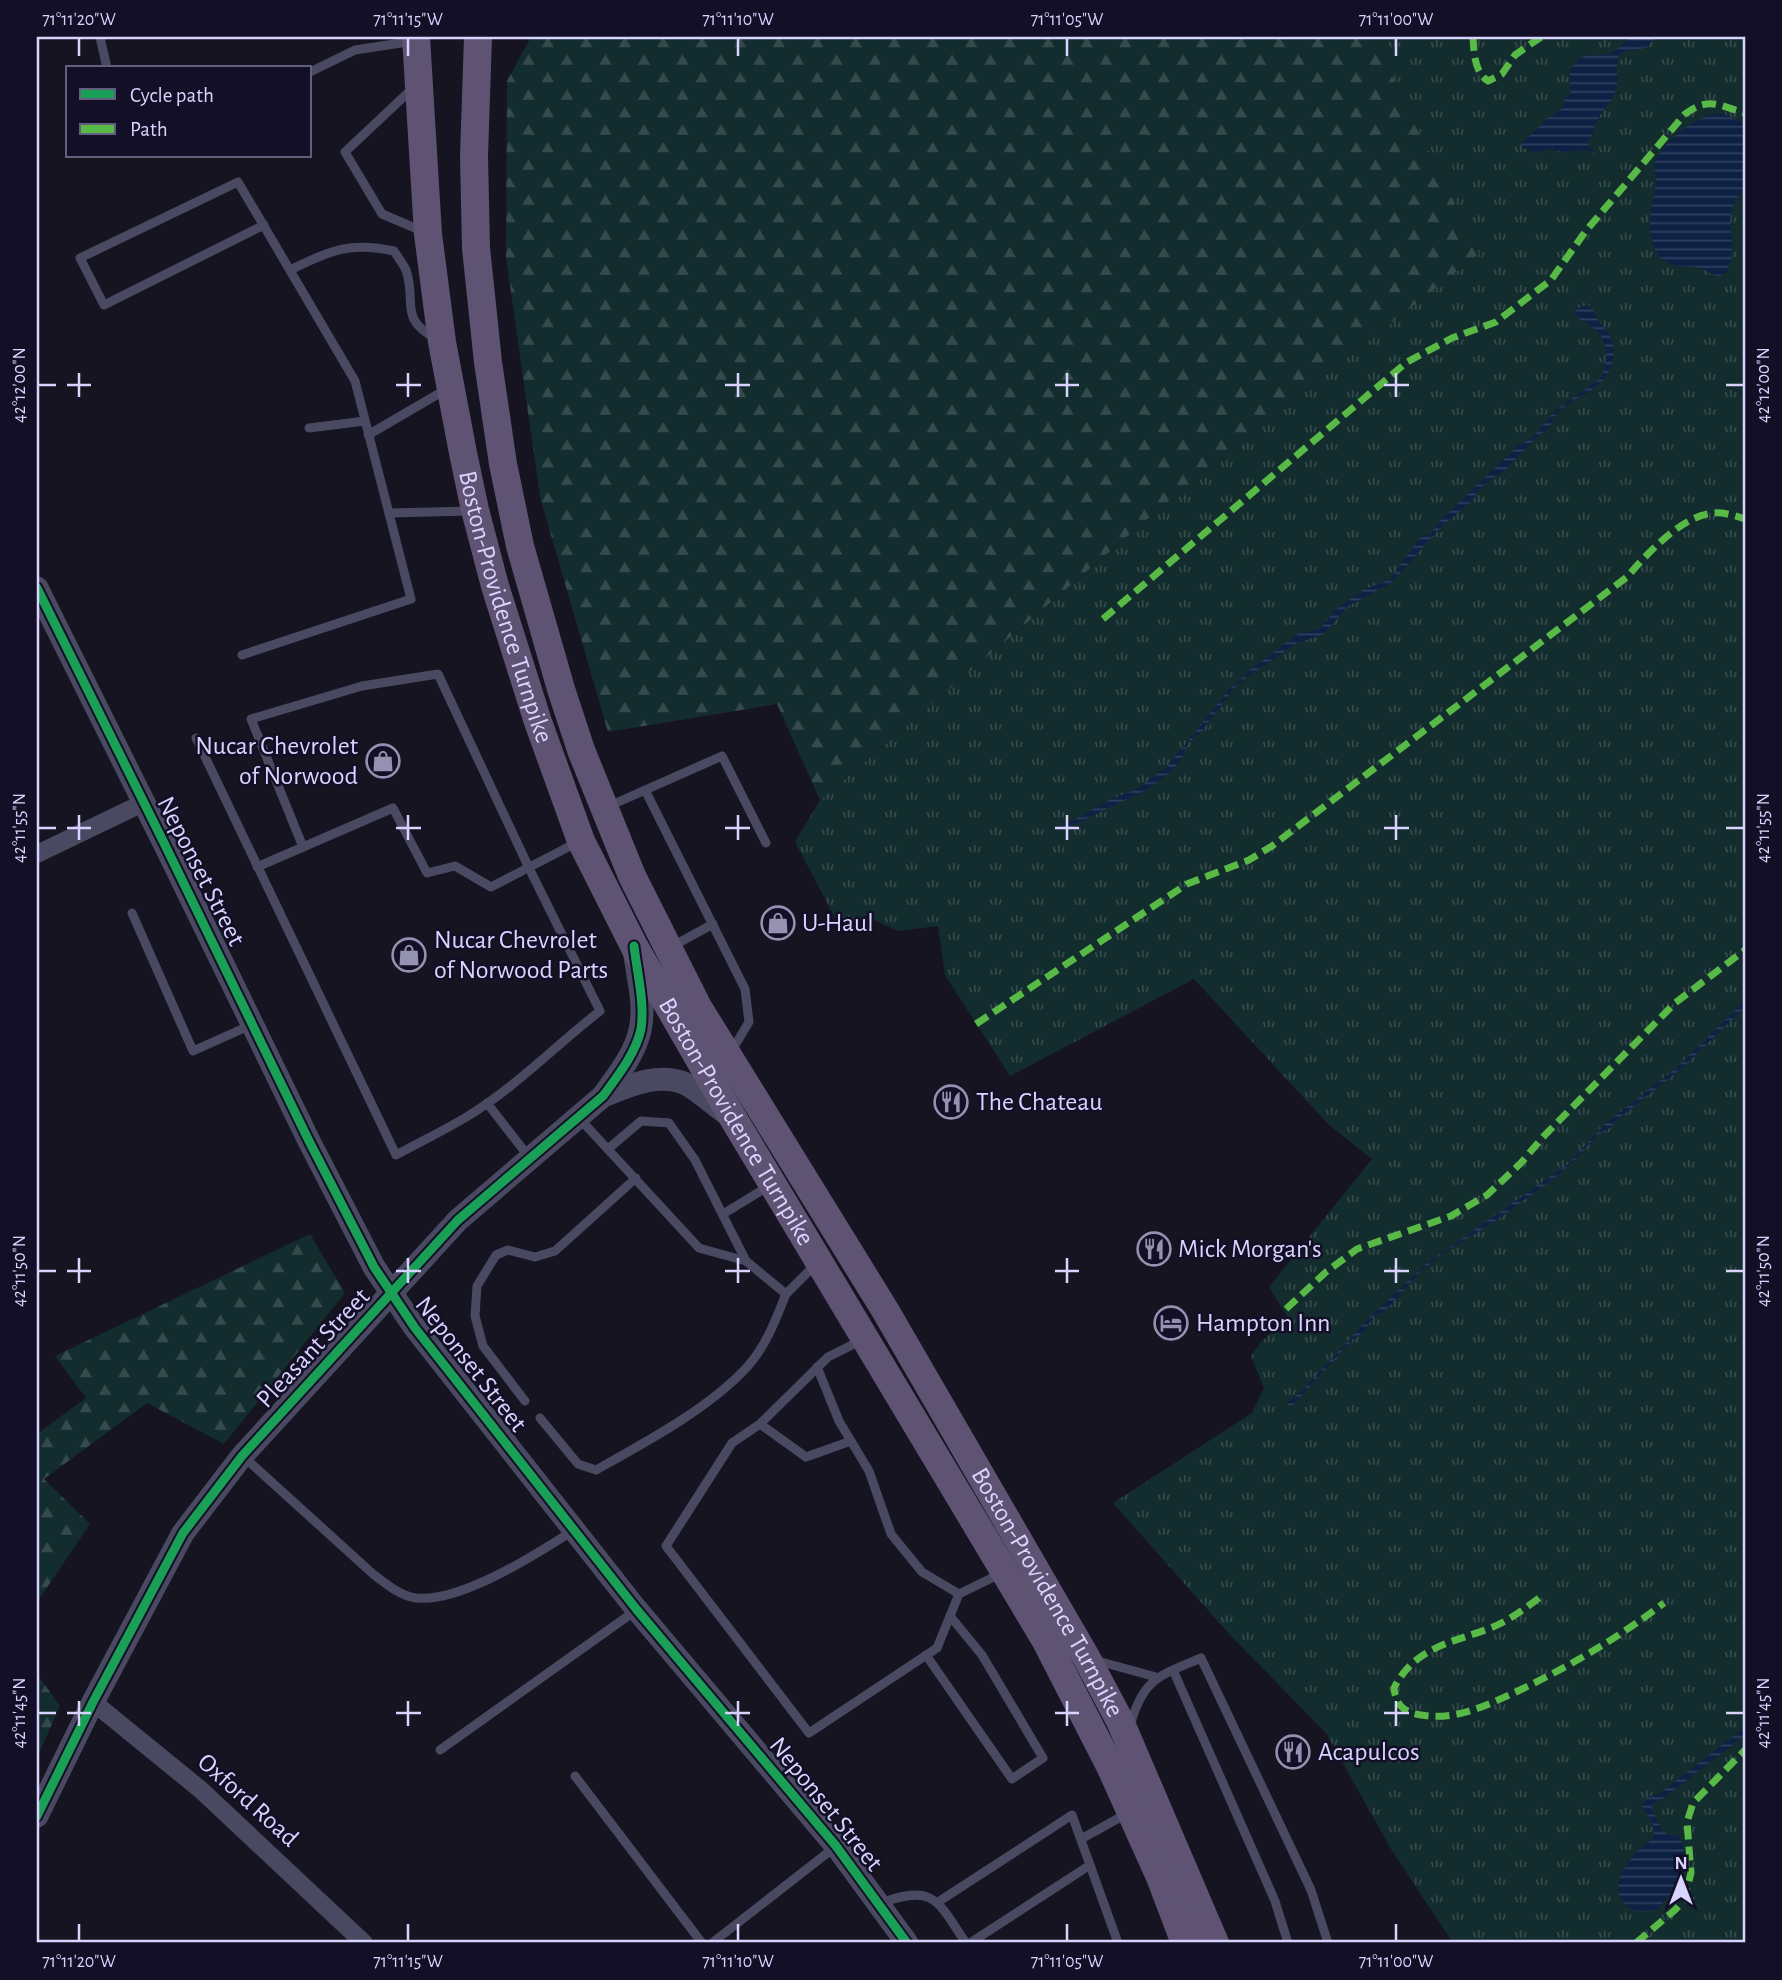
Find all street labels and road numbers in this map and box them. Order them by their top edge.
street label: Boston-Providence Turnpike [454,469,558,747]
street label: Neponset Street [152,792,250,950]
street label: Boston-Providence Turnpike [654,993,819,1250]
street label: Pleasant Street [251,1283,375,1413]
street label: Neponset Street [410,1291,532,1437]
street label: Boston-Providence Turnpike [966,1463,1128,1721]
street label: Neponset Street [764,1732,888,1876]
street label: Oxford Road [193,1748,303,1852]

